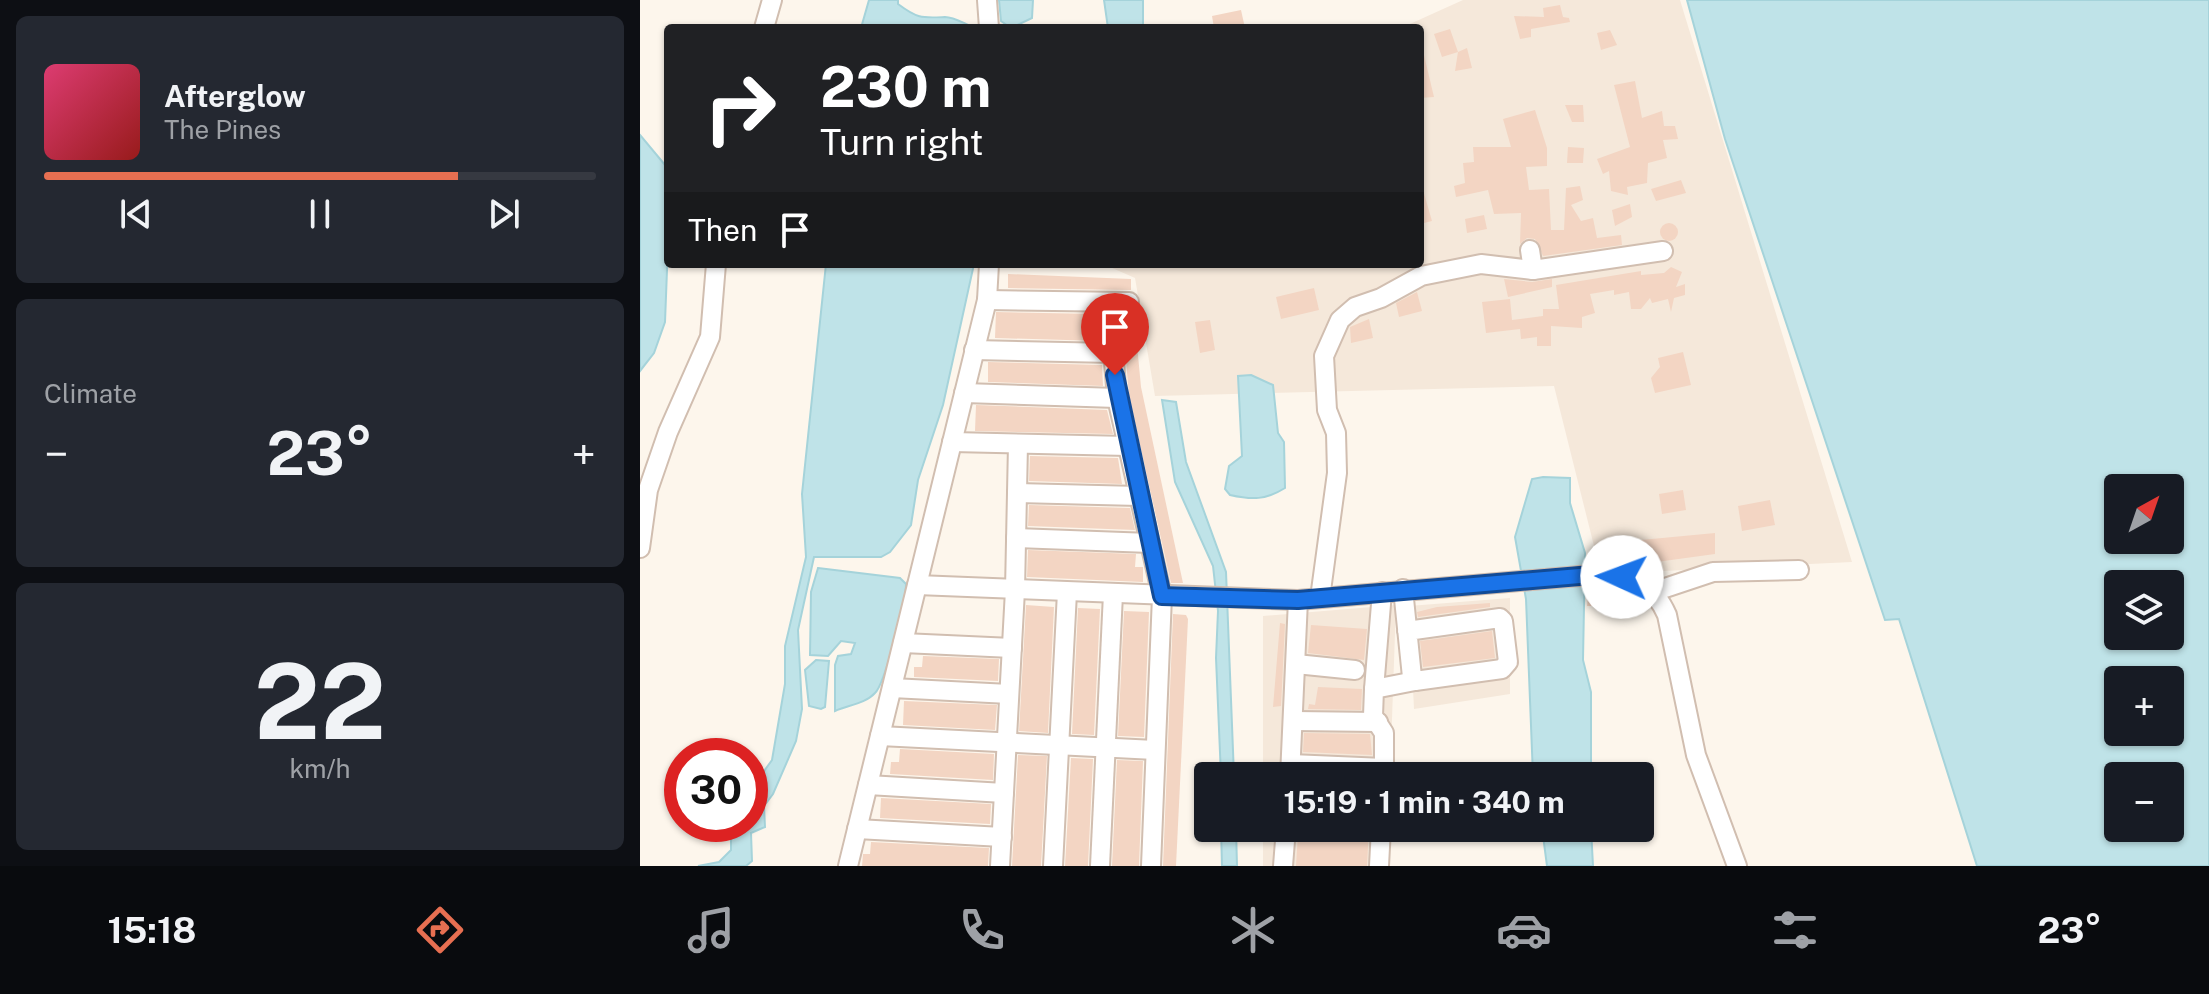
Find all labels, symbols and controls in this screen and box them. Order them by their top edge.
text: 230 m [820,54,992,120]
icon: right [688,56,792,160]
text: Afterglow [164,78,306,114]
text: The Pines [164,114,281,145]
text: Turn right [820,121,983,163]
icon: previous [114,192,158,236]
icon: pause [298,192,342,236]
icon: next [482,192,526,236]
icon: arrive [773,208,817,252]
text: Then [688,212,757,248]
pin [1081,293,1149,375]
icon: arrive [1093,305,1137,349]
text: Climate [44,378,137,409]
text: 23° [267,418,373,489]
text: − [44,428,68,480]
text: + [572,428,596,480]
north arrow [2104,474,2184,554]
map controls [2104,474,2184,842]
position arrow [1580,535,1664,619]
button: layers [2104,570,2184,650]
text: 22 [254,640,386,762]
button: + [2104,666,2184,746]
speed limit sign: 30 [664,738,768,842]
text: km/h [289,753,351,784]
button: − [2104,762,2184,842]
text: 15:19 · 1 min · 340 m [1283,784,1565,820]
icon: directions [412,902,468,958]
icon: music [683,902,739,958]
icon: phone [954,902,1010,958]
icon: climate [1225,902,1281,958]
icon: car [1496,902,1552,958]
icon: filters [1767,902,1823,958]
text: 15:18 [108,909,196,951]
text: 23° [2038,909,2101,951]

